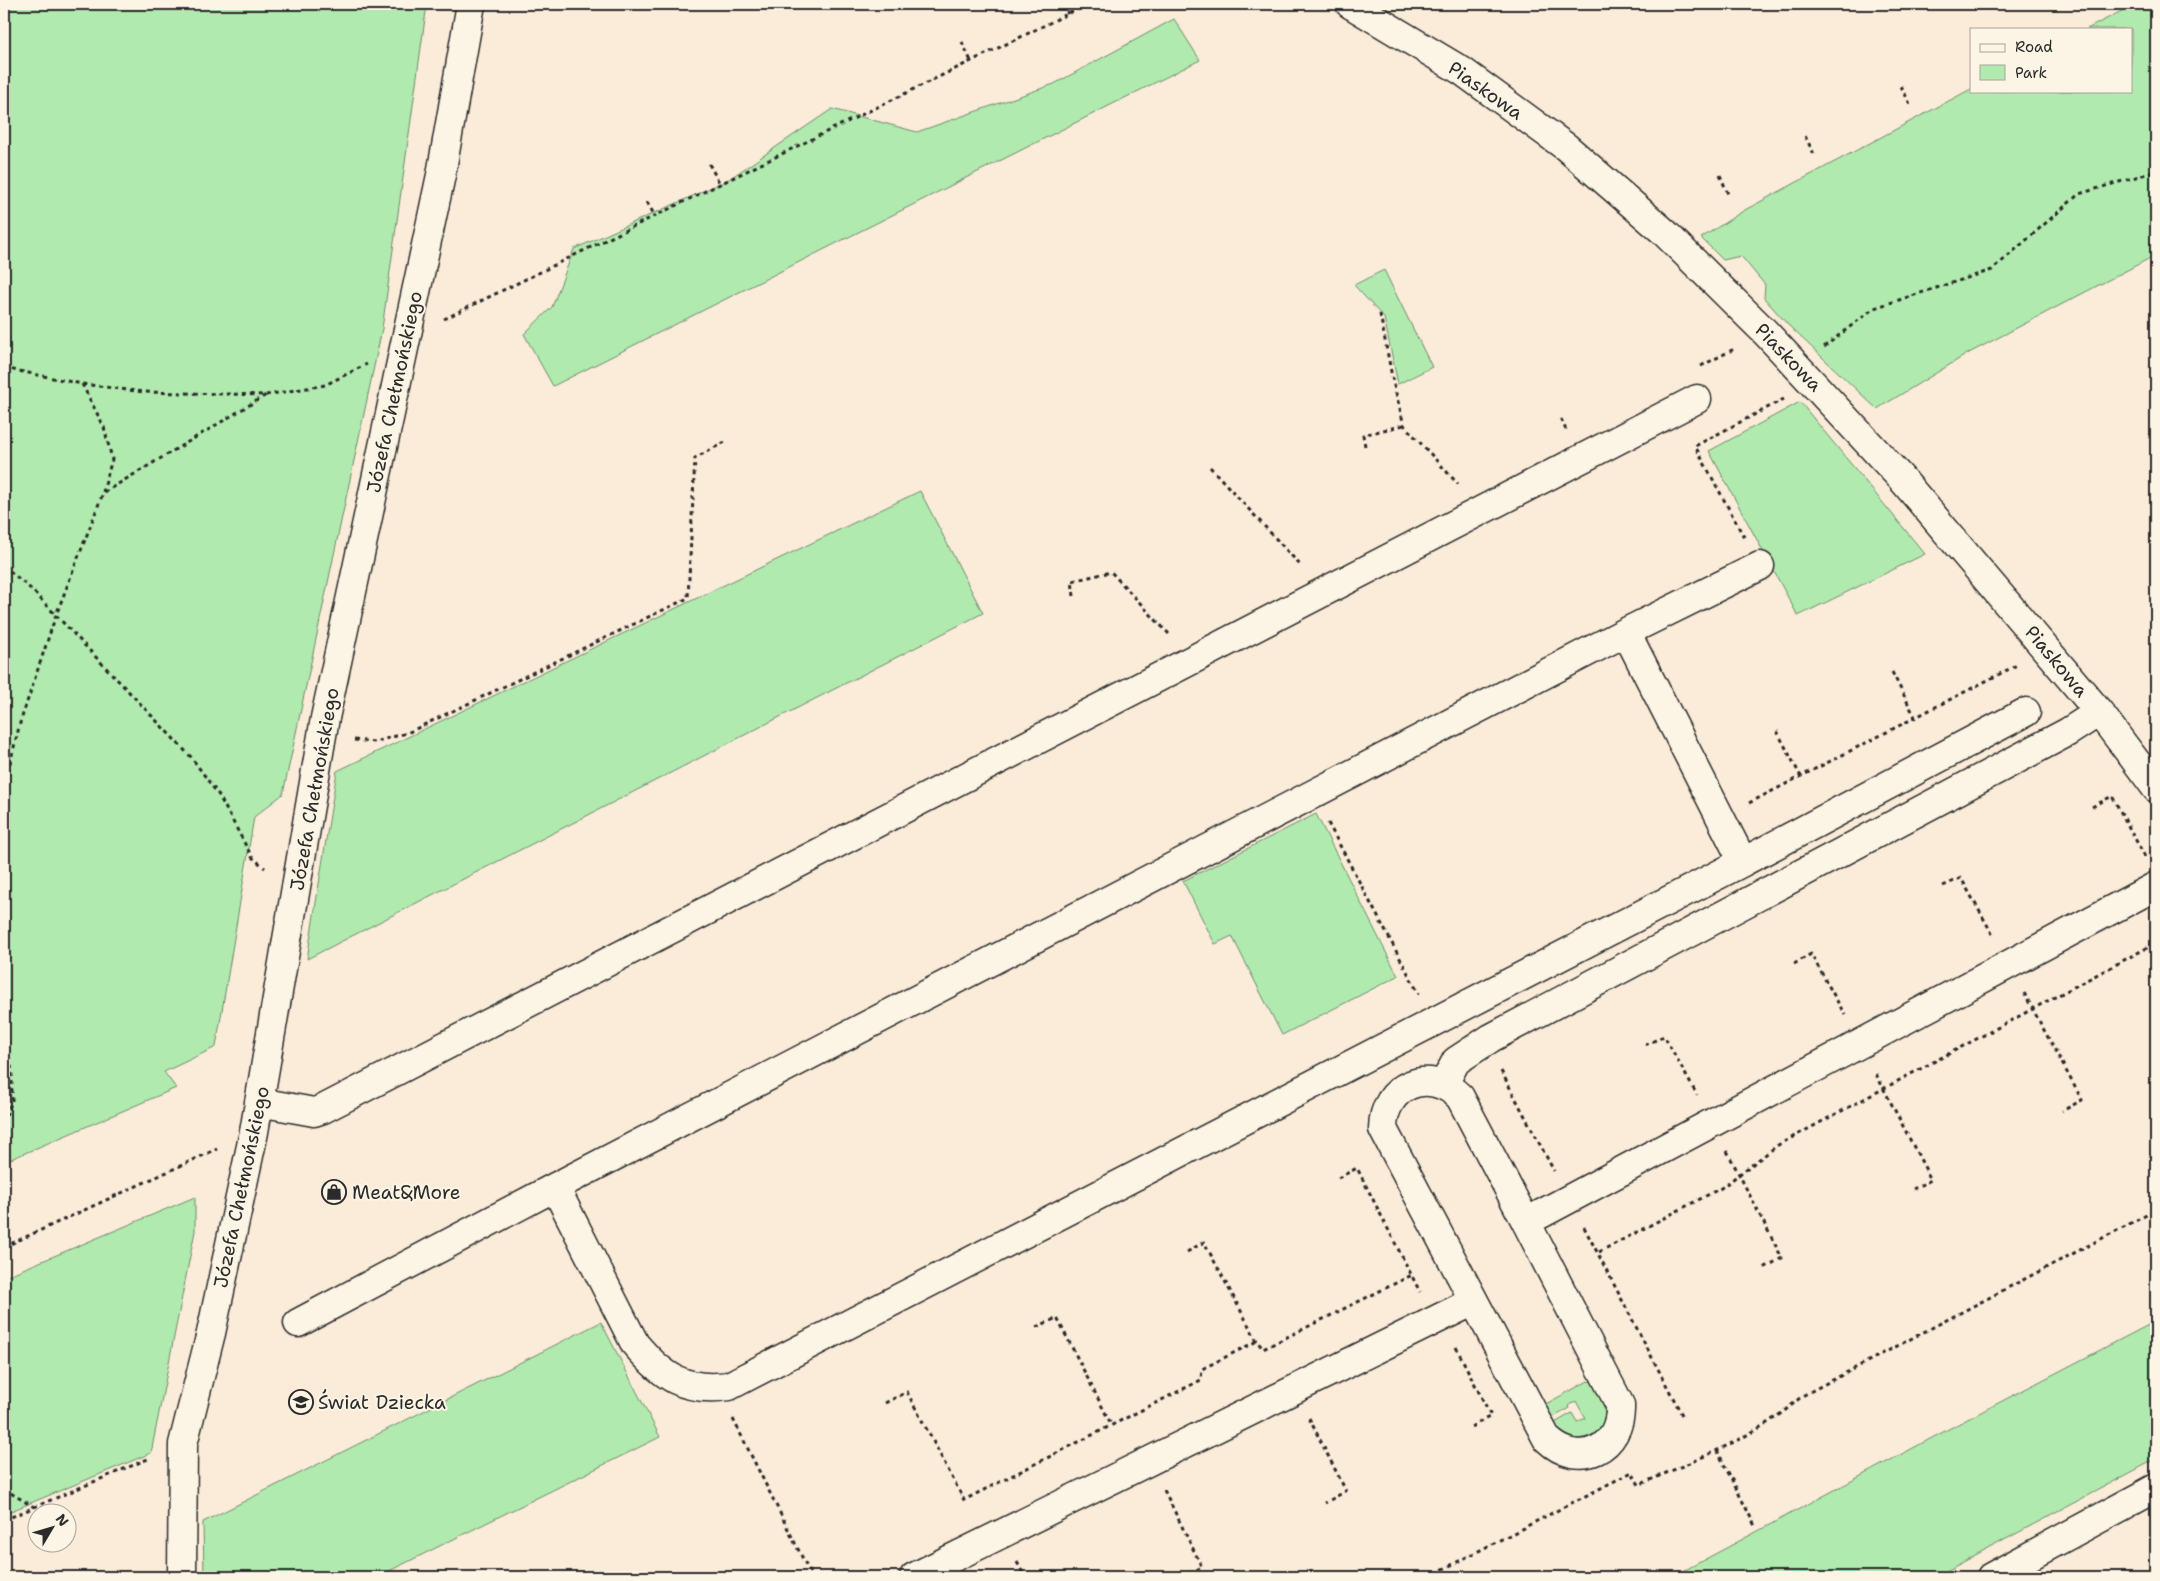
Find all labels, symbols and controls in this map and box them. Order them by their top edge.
legend [1970,28,2132,92]
text: Road [2015,37,2053,57]
street label: Piaskowa [1443,55,1528,125]
text: Park [2015,63,2047,83]
street label: Józefa Chełmońskiego [361,289,428,495]
street label: Piaskowa [1750,318,1828,397]
street label: Piaskowa [2019,620,2094,703]
street label: Józefa Chełmońskiego [284,686,345,893]
street label: Józefa Chełmońskiego [208,1084,275,1290]
shop icon: Meat&More [321,1179,347,1205]
place label: Meat&More [352,1180,461,1205]
school or university icon: Świat Dziecka [288,1389,314,1415]
place label: Świat Dziecka [318,1389,446,1415]
north arrow [28,1504,78,1554]
text: N [52,1510,73,1530]

